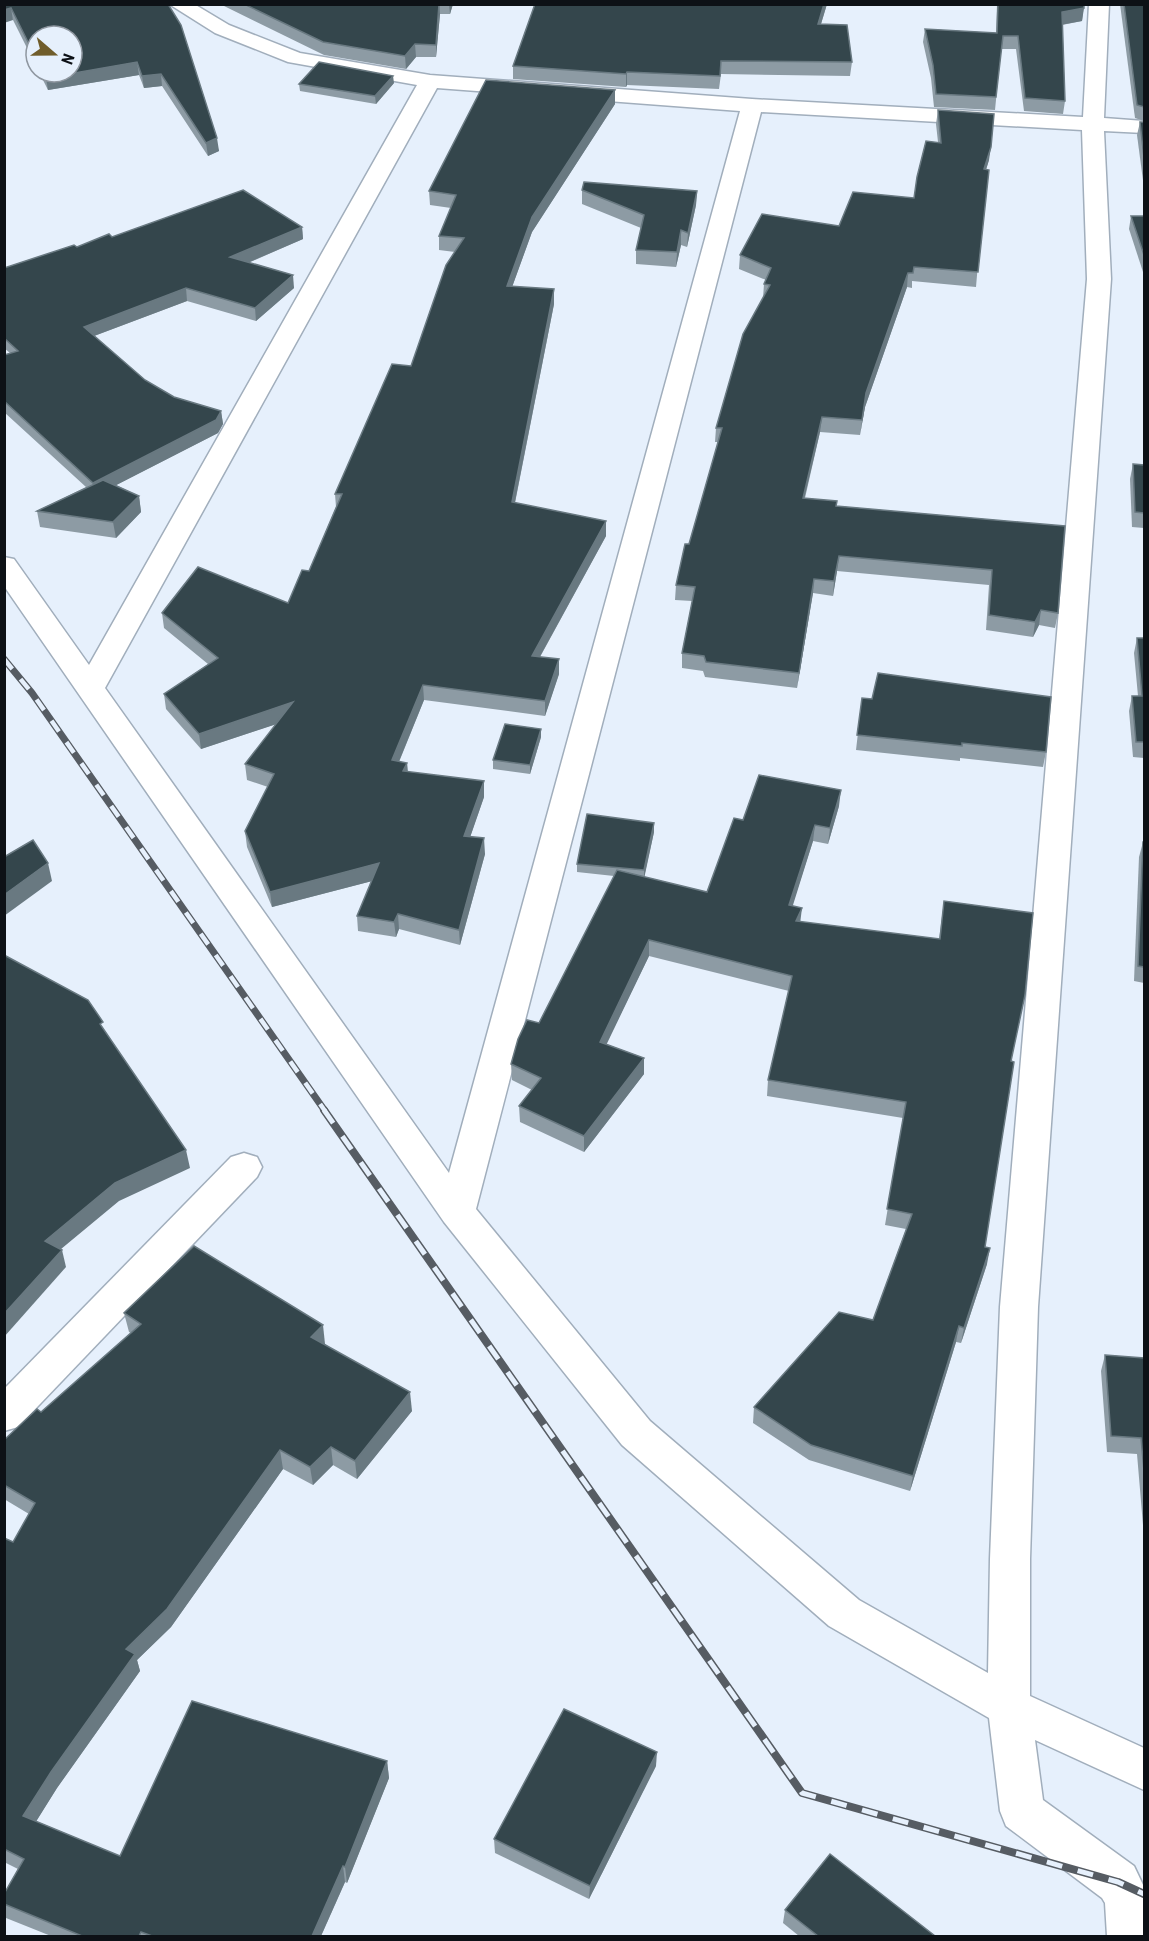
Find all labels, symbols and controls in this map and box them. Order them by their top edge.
north arrow [24,24,84,84]
text: N [57,51,78,67]

